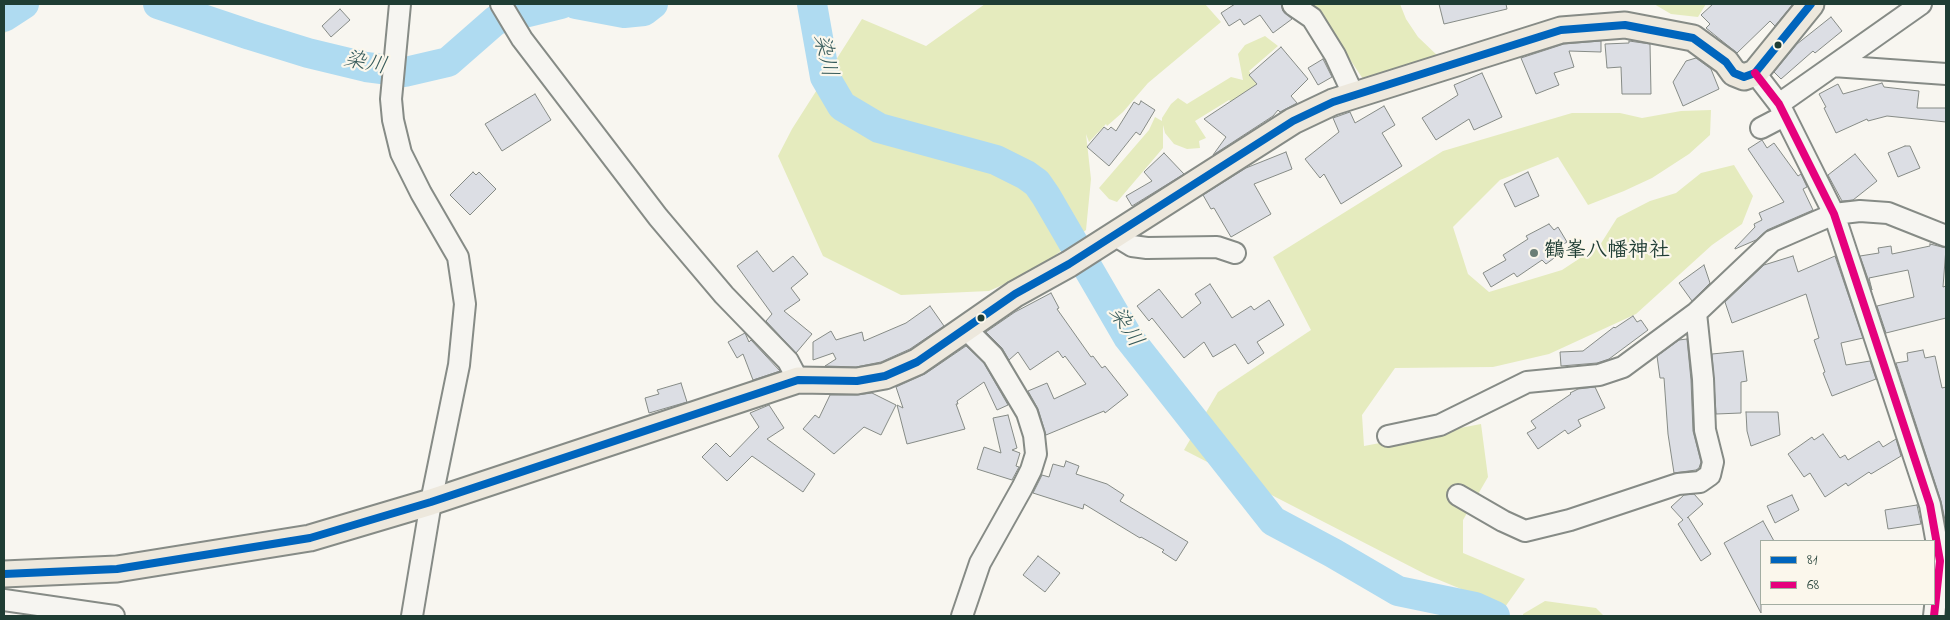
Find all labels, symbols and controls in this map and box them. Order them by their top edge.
water label: 染川 [805,32,841,80]
unlabelled marker [1773,40,1783,50]
water label: 染川 [341,48,389,82]
place label: 鶴峯八幡神社 [1544,240,1670,266]
marker: 鶴峯八幡神社 [1528,247,1540,259]
water label: 染川 [1101,302,1147,354]
unlabelled marker [976,313,986,323]
legend [1760,540,1935,605]
text: 81 [1807,549,1817,571]
text: 68 [1807,574,1819,596]

